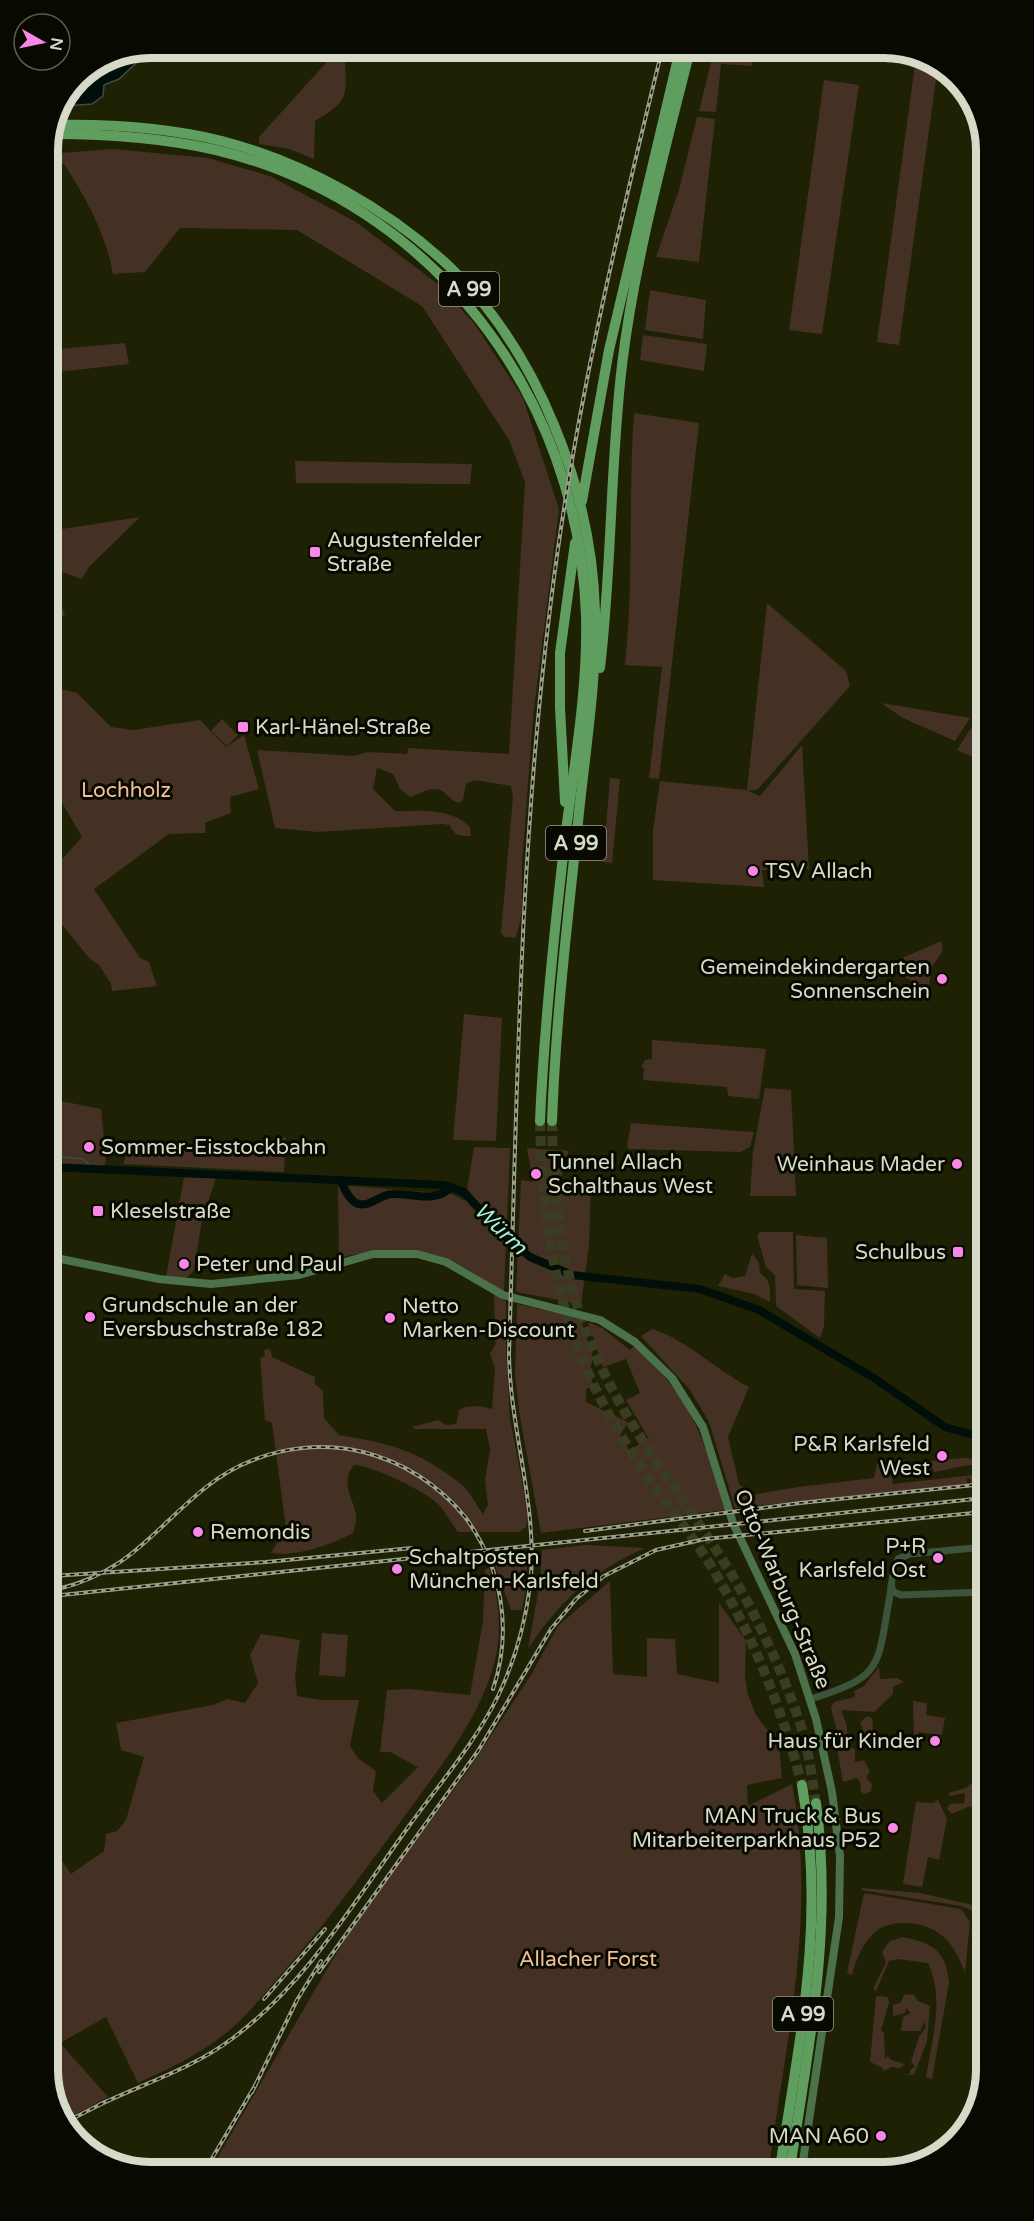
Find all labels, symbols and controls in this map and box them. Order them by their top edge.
north arrow [12,12,72,72]
text: N [45,36,67,52]
road number: A 99 [439,272,499,306]
place label: Augustenfelder Straße [327,528,481,577]
marker: Augustenfelder Straße [308,545,322,559]
place label: Karl-Hänel-Straße [255,715,431,740]
marker: Karl-Hänel-Straße [236,720,250,734]
park label: Lochholz [81,778,171,803]
road number: A 99 [546,826,606,860]
place label: TSV Allach [765,859,872,884]
marker: TSV Allach [746,864,760,878]
place label: Gemeindekindergarten Sonnenschein [700,955,930,1004]
marker: Gemeindekindergarten Sonnenschein [935,972,949,986]
place label: Sommer-Eisstockbahn [101,1135,326,1160]
marker: Sommer-Eisstockbahn [82,1140,96,1154]
place label: Tunnel Allach Schalthaus West [548,1150,713,1199]
place label: Weinhaus Mader [777,1152,945,1177]
marker: Weinhaus Mader [950,1157,964,1171]
marker: Tunnel Allach Schalthaus West [529,1167,543,1181]
water label: Würm [468,1197,533,1261]
place label: Kleselstraße [110,1199,231,1224]
marker: Kleselstraße [91,1204,105,1218]
place label: Schulbus [855,1240,946,1265]
marker: Schulbus [951,1245,965,1259]
place label: Peter und Paul [196,1252,343,1277]
marker: Peter und Paul [177,1257,191,1271]
place label: Grundschule an der Eversbuschstraße 182 [102,1293,324,1342]
place label: Netto Marken-Discount [402,1294,575,1343]
marker: Grundschule an der Eversbuschstraße 182 [83,1310,97,1324]
marker: Netto Marken-Discount [383,1311,397,1325]
place label: P&R Karlsfeld West [793,1432,930,1481]
marker: P&R Karlsfeld West [935,1449,949,1463]
street label: Otto-Warburg-Straße [729,1485,836,1693]
place label: Remondis [210,1520,310,1545]
marker: Remondis [191,1525,205,1539]
place label: P+R Karlsfeld Ost [799,1534,926,1583]
place label: Schaltposten München-Karlsfeld [409,1545,599,1594]
marker: P+R Karlsfeld Ost [931,1551,945,1565]
marker: Schaltposten München-Karlsfeld [390,1562,404,1576]
place label: Haus für Kinder [768,1729,923,1754]
marker: Haus für Kinder [928,1734,942,1748]
place label: MAN Truck & Bus Mitarbeiterparkhaus P52 [632,1804,881,1853]
marker: MAN Truck & Bus Mitarbeiterparkhaus P52 [886,1821,900,1835]
park label: Allacher Forst [519,1947,657,1972]
road number: A 99 [773,1997,833,2031]
place label: MAN A60 [769,2124,869,2149]
marker: MAN A60 [874,2129,888,2143]

